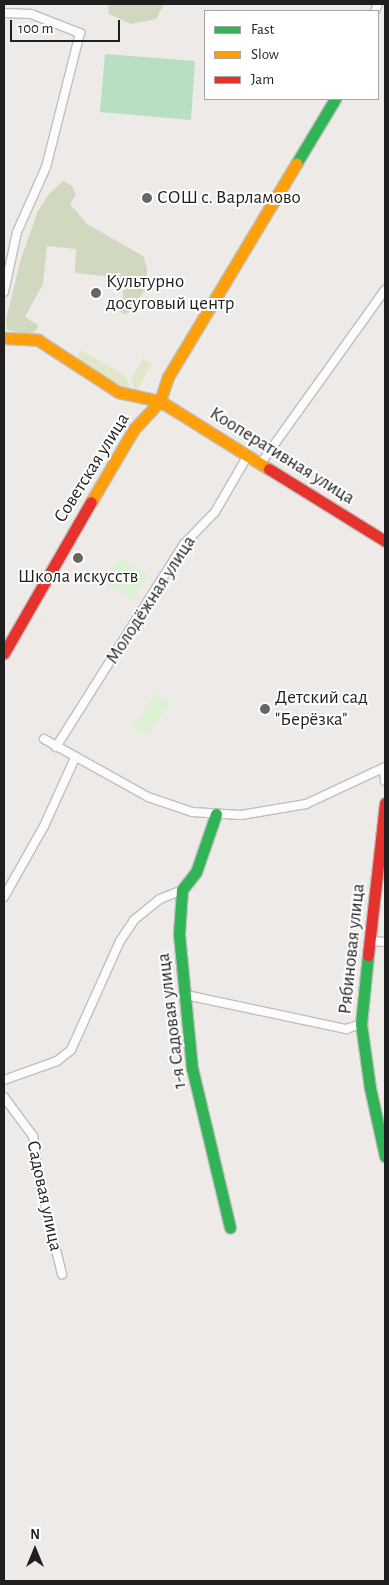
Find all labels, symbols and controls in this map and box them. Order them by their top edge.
scale bar [12,10,122,42]
legend [204,10,379,100]
text: 100 m [18,21,53,36]
text: Fast [251,22,274,37]
text: Slow [251,47,279,62]
text: Jam [251,72,274,87]
place label: СОШ с. Варламово [157,187,301,209]
marker: СОШ с. Варламово [141,192,153,204]
place label: Культурно досуговый центр [106,271,234,315]
marker: Культурно досуговый центр [90,287,102,299]
street label: Кооперативная улица [205,402,359,510]
street label: Советская улица [49,409,135,527]
street label: Молодёжная улица [101,532,201,668]
marker: Школа искусств [72,552,84,564]
place label: Школа искусств [18,566,138,588]
place label: Детский сад "Берёзка" [275,687,368,731]
marker: Детский сад "Берёзка" [259,703,271,715]
street label: Рябиновая улица [334,882,370,1016]
street label: 1-я Садовая улица [152,952,192,1090]
street label: Садовая улица [21,1139,67,1253]
north arrow [10,1525,60,1575]
text: N [30,1528,40,1542]

